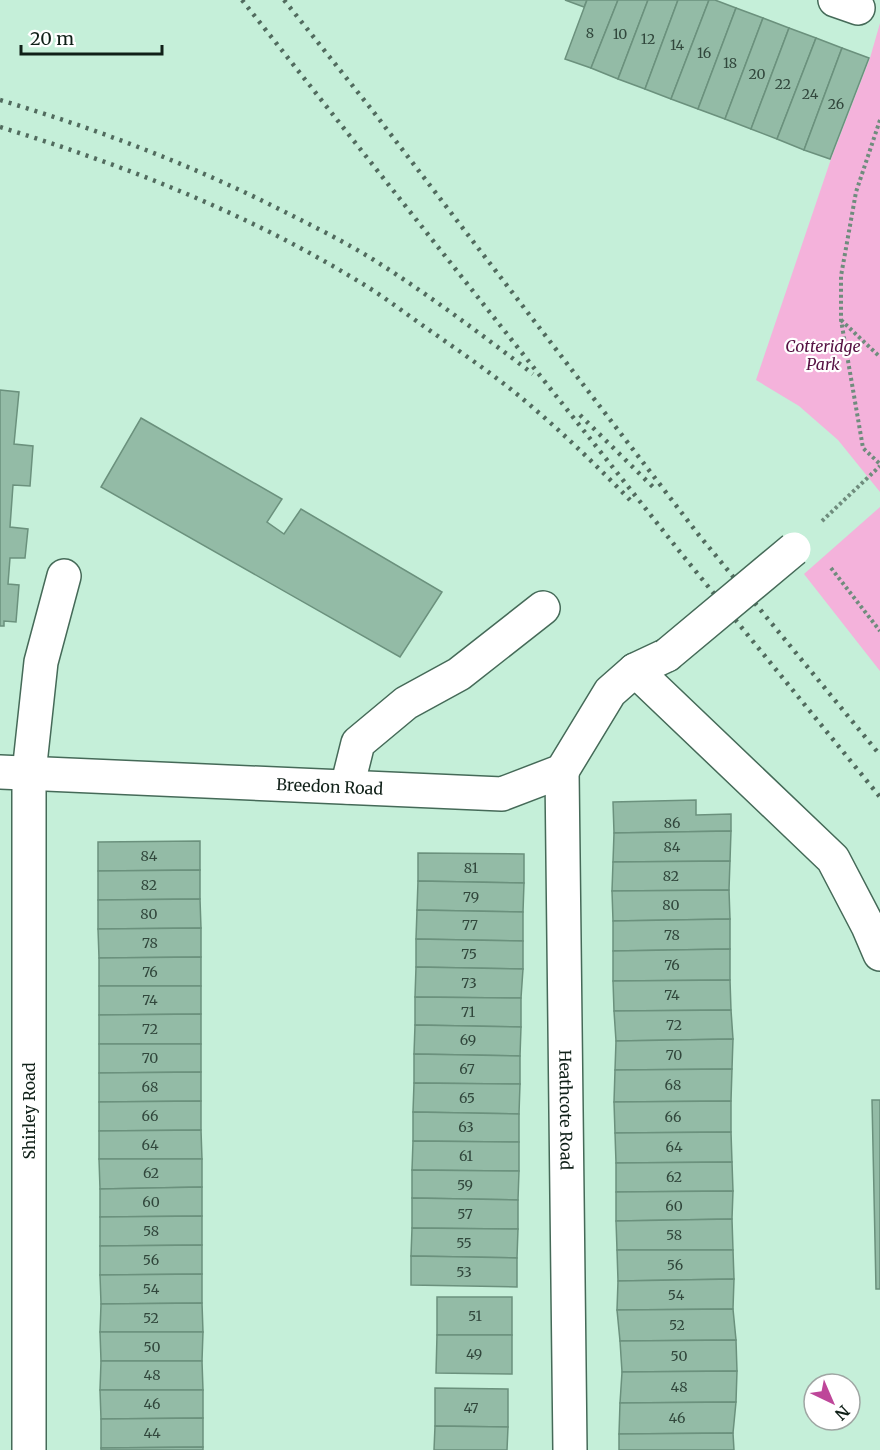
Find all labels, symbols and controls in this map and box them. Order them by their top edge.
scale bar [21,18,162,56]
house number: 8 [586,24,594,42]
house number: 10 [613,25,627,43]
text: 20 m [30,27,74,50]
house number: 12 [641,30,655,48]
house number: 14 [670,36,684,54]
house number: 16 [697,44,711,62]
house number: 18 [723,54,737,72]
house number: 20 [748,65,766,83]
house number: 22 [775,75,791,93]
house number: 24 [802,85,819,103]
house number: 26 [828,95,844,113]
park label: Cotteridge Park [785,336,861,374]
street label: Breedon Road [276,774,384,799]
house number: 86 [664,814,680,832]
house number: 84 [664,838,681,856]
house number: 84 [141,847,158,865]
house number: 81 [464,859,478,877]
house number: 82 [663,867,679,885]
house number: 82 [141,876,157,894]
house number: 79 [463,888,479,906]
house number: 80 [662,896,680,914]
house number: 80 [140,905,158,923]
house number: 77 [462,916,478,934]
house number: 78 [664,926,680,944]
house number: 78 [142,934,158,952]
house number: 75 [461,945,477,963]
house number: 76 [664,956,680,974]
house number: 76 [142,963,158,981]
house number: 73 [461,974,477,992]
house number: 74 [664,986,680,1004]
house number: 74 [142,991,158,1009]
house number: 71 [461,1003,475,1021]
house number: 72 [666,1016,682,1034]
house number: 72 [142,1020,158,1038]
house number: 69 [460,1031,476,1049]
house number: 70 [666,1046,682,1064]
house number: 70 [142,1049,158,1067]
street label: Heathcote Road [555,1050,577,1171]
house number: 67 [459,1060,475,1078]
street label: Shirley Road [19,1062,39,1160]
house number: 68 [665,1076,681,1094]
house number: 68 [142,1078,158,1096]
house number: 65 [459,1089,475,1107]
house number: 66 [142,1107,158,1125]
house number: 66 [665,1108,681,1126]
house number: 63 [458,1118,474,1136]
house number: 64 [141,1136,159,1154]
house number: 64 [665,1138,683,1156]
house number: 61 [459,1147,473,1165]
house number: 62 [143,1164,159,1182]
house number: 62 [666,1168,682,1186]
house number: 59 [457,1176,473,1194]
house number: 60 [142,1193,160,1211]
house number: 60 [665,1197,683,1215]
house number: 57 [457,1205,473,1223]
house number: 58 [143,1222,159,1240]
house number: 58 [666,1226,682,1244]
house number: 55 [456,1234,472,1252]
house number: 56 [143,1251,159,1269]
house number: 56 [667,1256,683,1274]
house number: 53 [456,1263,472,1281]
house number: 54 [143,1280,160,1298]
house number: 54 [668,1286,685,1304]
house number: 51 [468,1307,482,1325]
house number: 52 [143,1309,159,1327]
house number: 52 [669,1316,685,1334]
house number: 50 [144,1338,160,1356]
house number: 49 [466,1345,482,1363]
house number: 50 [671,1347,687,1365]
house number: 48 [144,1366,160,1384]
north arrow [802,1372,862,1432]
house number: 48 [671,1378,687,1396]
house number: 46 [144,1395,160,1413]
house number: 47 [463,1399,479,1417]
text: N [831,1401,854,1425]
house number: 46 [669,1409,685,1427]
house number: 44 [143,1424,161,1442]

